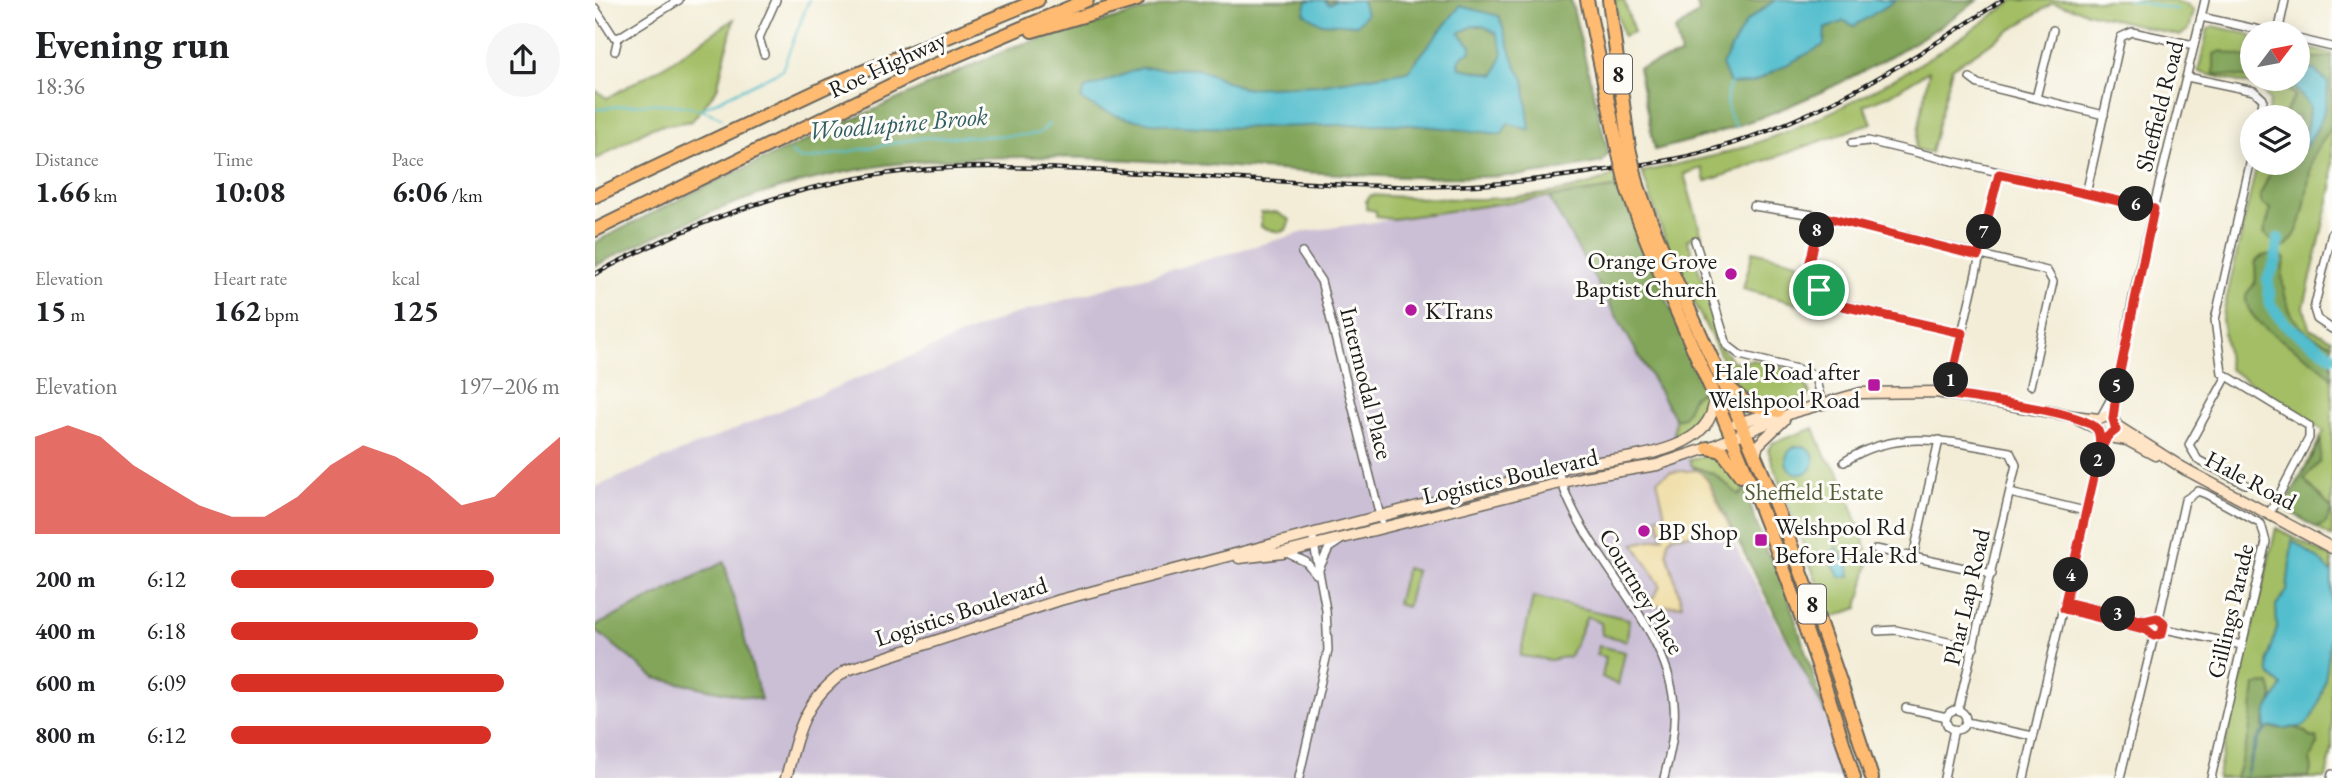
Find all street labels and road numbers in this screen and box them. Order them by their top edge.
street label: Roe Highway [823,23,951,105]
street label: Sheffield Road [2128,37,2190,175]
road number: 8 [1604,54,1632,94]
street label: Intermodal Place [1333,304,1401,462]
street label: Logistics Boulevard [1419,441,1602,511]
street label: Hale Road [2200,443,2303,517]
street label: Courtney Place [1592,522,1692,660]
street label: Phar Lap Road [1935,525,1997,668]
street label: Gillings Parade [2199,541,2261,681]
street label: Logistics Boulevard [871,568,1052,653]
road number: 8 [1798,584,1826,624]

